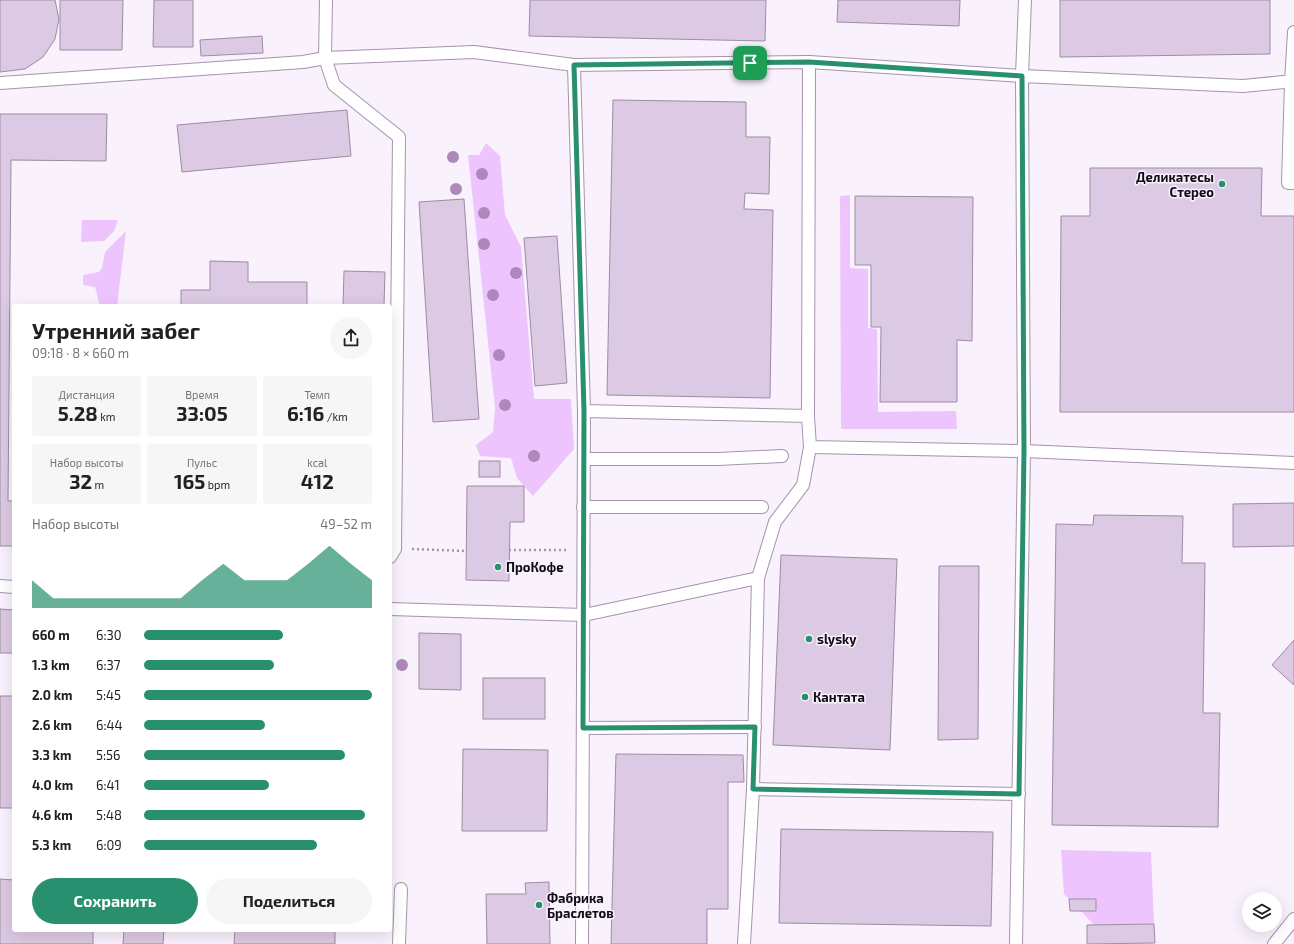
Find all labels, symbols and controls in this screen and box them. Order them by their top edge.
pin [733,46,767,80]
icon: arrive [739,52,761,74]
place label: Деликатесы Стерео [1136,169,1214,200]
marker: Деликатесы Стерео [1217,179,1227,189]
text: Утренний забег [32,317,200,343]
button: share [330,317,372,359]
text: 09:18 · 8 × 660 m [32,345,129,361]
text: Дистанция [59,388,115,401]
text: Время [185,388,219,401]
text: Темп [304,388,330,401]
text: 5.28 [58,401,98,425]
text: 33:05 [176,401,228,425]
text: 6:16 [287,401,324,425]
text: km [98,410,116,423]
text: /km [324,410,348,423]
text: Набор высоты [50,456,124,469]
text: Пульс [187,456,217,469]
text: kcal [307,456,327,469]
text: 32 [69,469,92,493]
text: 165 [174,469,205,493]
text: 412 [301,469,334,493]
text: m [92,478,104,491]
text: bpm [205,478,230,491]
text: Набор высоты [32,516,119,532]
text: 49–52 m [320,516,372,532]
place label: ПроКофе [506,559,564,575]
marker: ПроКофе [493,562,503,572]
text: 660 m [32,627,70,643]
text: 6:30 [96,627,122,643]
place label: slysky [817,631,857,647]
marker: slysky [804,634,814,644]
text: 1.3 km [32,657,70,673]
text: 6:37 [96,657,120,673]
text: 2.0 km [32,687,72,703]
text: 5:45 [96,687,121,703]
place label: Кантата [813,689,865,705]
marker: Кантата [800,692,810,702]
text: 2.6 km [32,717,72,733]
text: 6:44 [96,717,123,733]
text: 3.3 km [32,747,71,763]
text: 5:56 [96,747,120,763]
text: 4.0 km [32,777,73,793]
text: 6:41 [96,777,120,793]
text: 4.6 km [32,807,73,823]
text: 5:48 [96,807,122,823]
text: 5.3 km [32,837,71,853]
text: 6:09 [96,837,122,853]
button: Сохранить [32,878,198,924]
button: Поделиться [206,878,372,924]
place label: Фабрика Браслетов [547,890,614,921]
map controls [1242,892,1282,932]
button: layers [1242,892,1282,932]
marker: Фабрика Браслетов [534,900,544,910]

